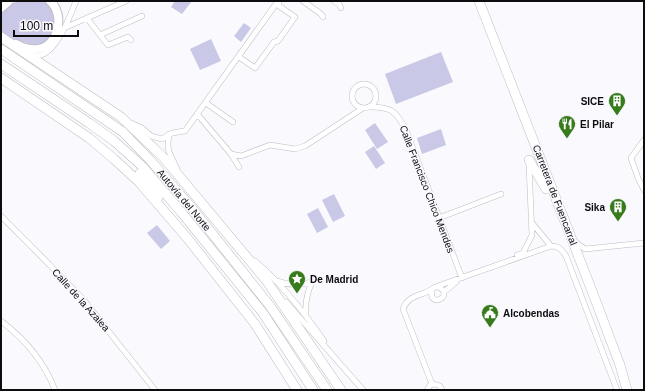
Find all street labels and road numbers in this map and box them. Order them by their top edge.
street label: Calle Francisco Chico Mendes [398,124,456,254]
street label: Carretera de Fuencarral [531,143,579,247]
street label: Autovía del Norte [155,167,213,233]
street label: Calle de la Azalea [50,267,112,334]

